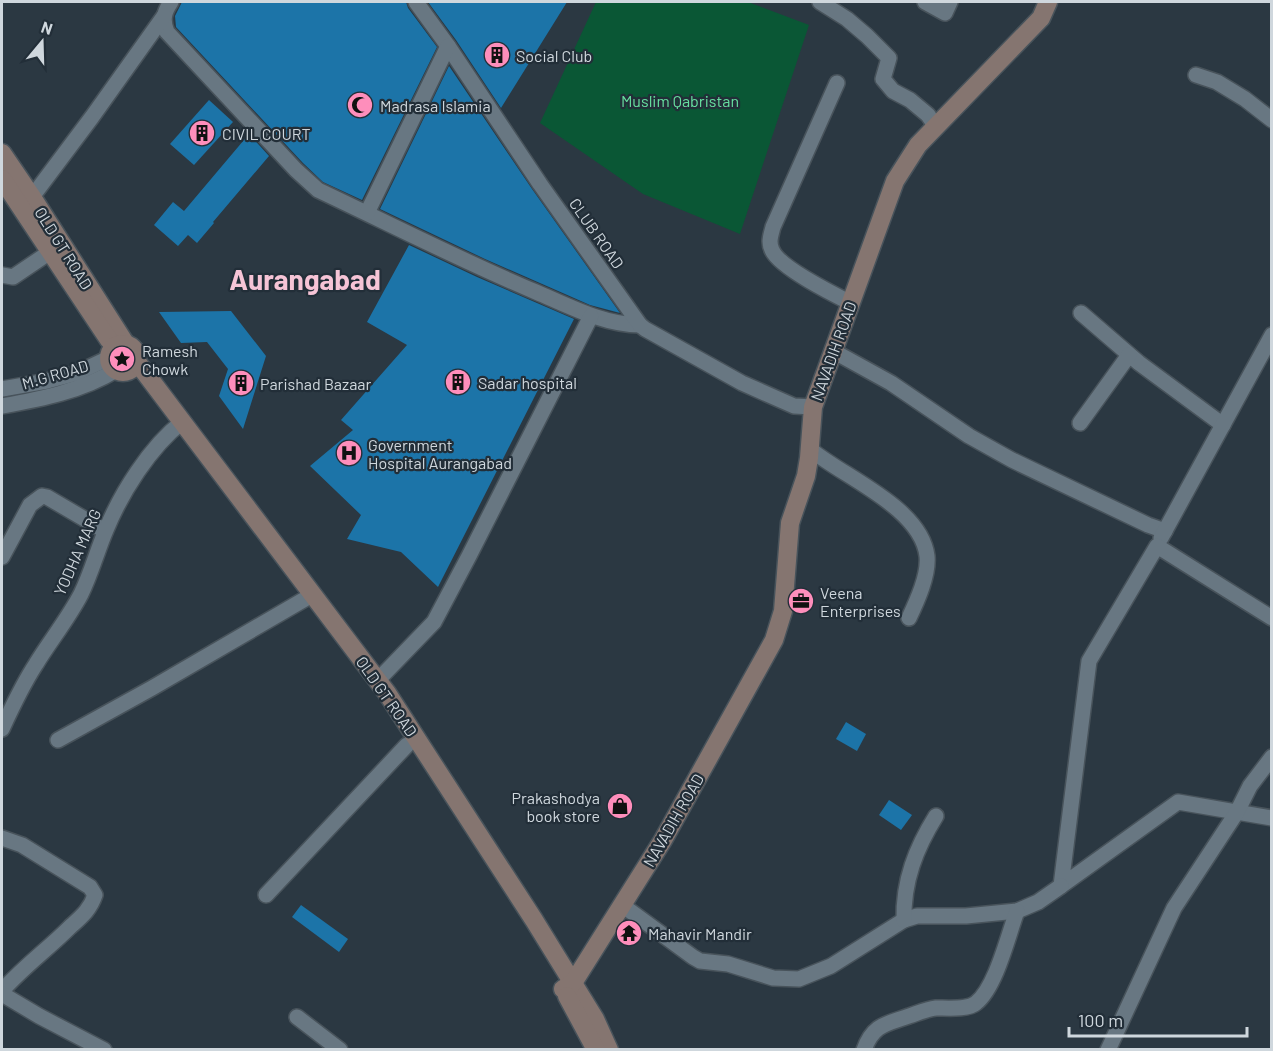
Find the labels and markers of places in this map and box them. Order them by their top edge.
building icon: Social Club [482,40,512,70]
place label: Social Club [516,46,592,65]
mosque icon: Madrasa Islamia [345,90,375,120]
place label: Madrasa Islamia [380,96,491,115]
building icon: CIVIL COURT [187,118,217,148]
place label: CIVIL COURT [222,124,311,143]
place label: Ramesh Chowk [142,341,198,378]
place icon: Ramesh Chowk [107,344,137,374]
building icon: Sadar hospital [443,367,473,397]
building icon: Parishad Bazaar [226,368,256,398]
place label: Sadar hospital [478,373,577,392]
place label: Parishad Bazaar [260,374,372,393]
place label: Government Hospital Aurangabad [368,435,512,472]
hospital icon: Government Hospital Aurangabad [334,438,364,468]
place label: Veena Enterprises [820,583,901,620]
office icon: Veena Enterprises [786,586,816,616]
place label: Prakashodya book store [511,788,600,825]
shop icon: Prakashodya book store [605,791,635,821]
temple icon: Mahavir Mandir [614,918,644,948]
place label: Mahavir Mandir [648,924,752,943]

